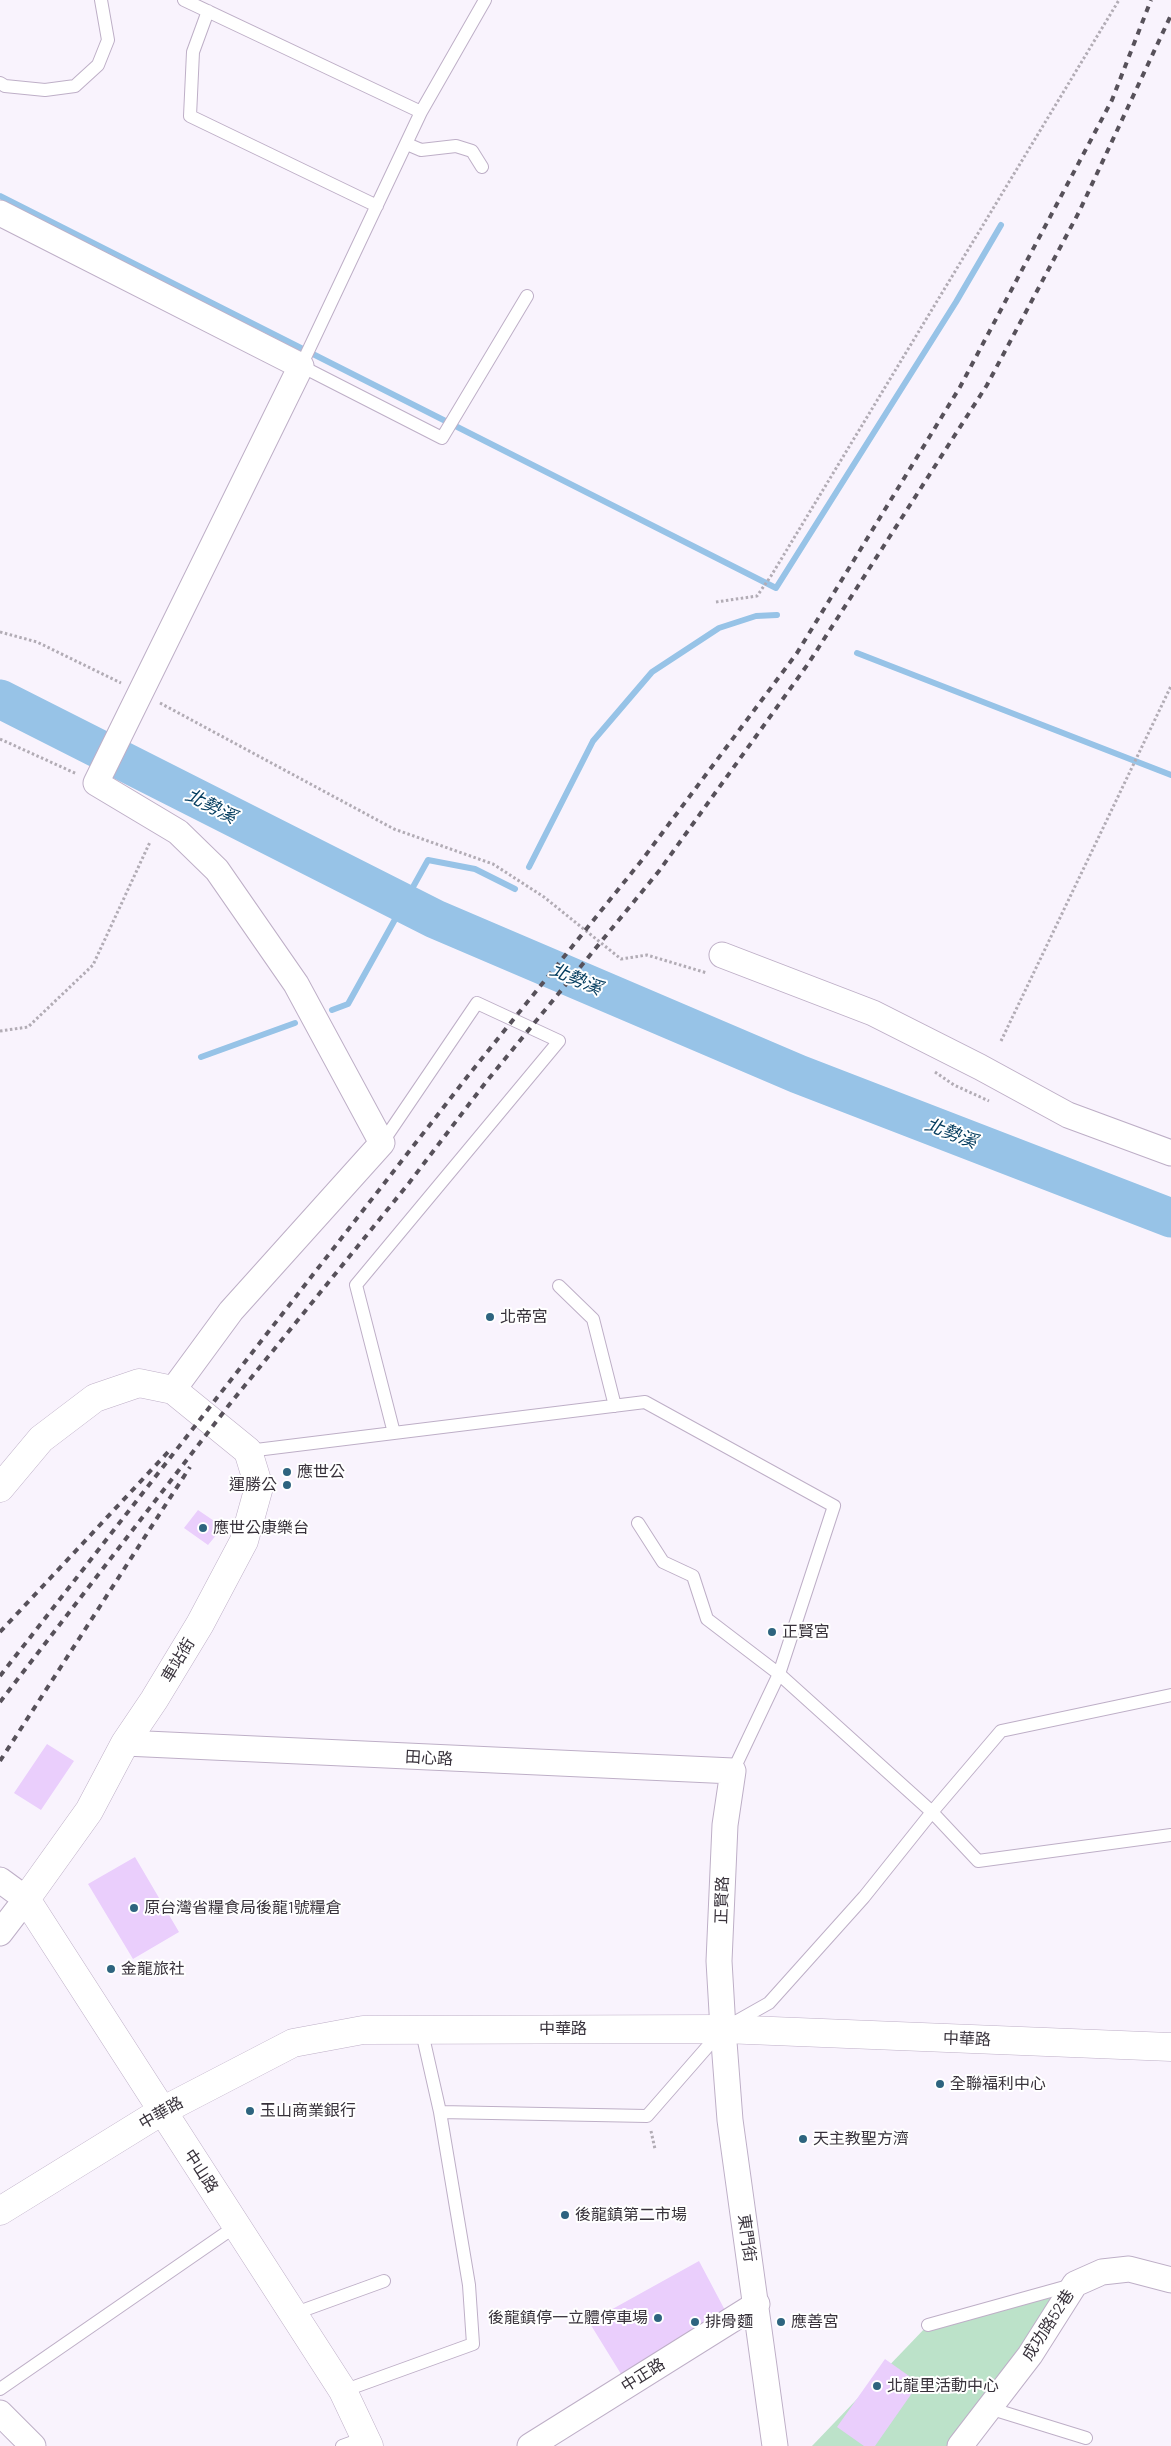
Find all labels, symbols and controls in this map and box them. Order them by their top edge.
water label: 北勢溪 [182,784,240,828]
water label: 北勢溪 [547,959,605,999]
water label: 北勢溪 [922,1113,980,1153]
place label: 北帝宮 [500,1307,548,1327]
marker: 北帝宮 [484,1311,496,1323]
place label: 應世公 [297,1462,345,1482]
marker: 應世公 [281,1466,293,1478]
place label: 運勝公 [229,1475,277,1495]
marker: 運勝公 [281,1479,293,1491]
place label: 應世公康樂台 [213,1518,309,1538]
marker: 應世公康樂台 [197,1522,209,1534]
place label: 正賢宮 [782,1622,830,1642]
marker: 正賢宮 [766,1626,778,1638]
street label: 車站街 [157,1634,199,1686]
street label: 田心路 [405,1747,453,1769]
street label: 正賢路 [712,1876,732,1924]
place label: 原台灣省糧食局後龍1號糧倉 [144,1898,342,1918]
marker: 原台灣省糧食局後龍1號糧倉 [128,1902,140,1914]
place label: 金龍旅社 [121,1959,185,1979]
marker: 金龍旅社 [105,1963,117,1975]
street label: 中華路 [539,2019,587,2039]
street label: 中華路 [943,2029,991,2049]
place label: 全聯福利中心 [950,2074,1046,2094]
marker: 全聯福利中心 [934,2078,946,2090]
street label: 中華路 [135,2093,187,2133]
place label: 玉山商業銀行 [260,2101,356,2121]
marker: 玉山商業銀行 [244,2105,256,2117]
place label: 天主教聖方濟 [813,2129,909,2149]
marker: 天主教聖方濟 [797,2133,809,2145]
street label: 中山路 [180,2146,222,2196]
place label: 後龍鎮第二市場 [575,2205,687,2225]
marker: 後龍鎮第二市場 [559,2209,571,2221]
street label: 東門街 [734,2213,760,2263]
street label: 成功路52巷 [1018,2286,1078,2364]
place label: 後龍鎮停一立體停車場 [488,2308,648,2328]
marker: 後龍鎮停一立體停車場 [652,2312,664,2324]
place label: 排骨麵 [705,2312,753,2332]
place label: 應善宮 [791,2312,839,2332]
marker: 排骨麵 [689,2316,701,2328]
marker: 應善宮 [775,2316,787,2328]
street label: 中正路 [618,2354,668,2396]
place label: 北龍里活動中心 [887,2376,999,2396]
marker: 北龍里活動中心 [871,2380,883,2392]

